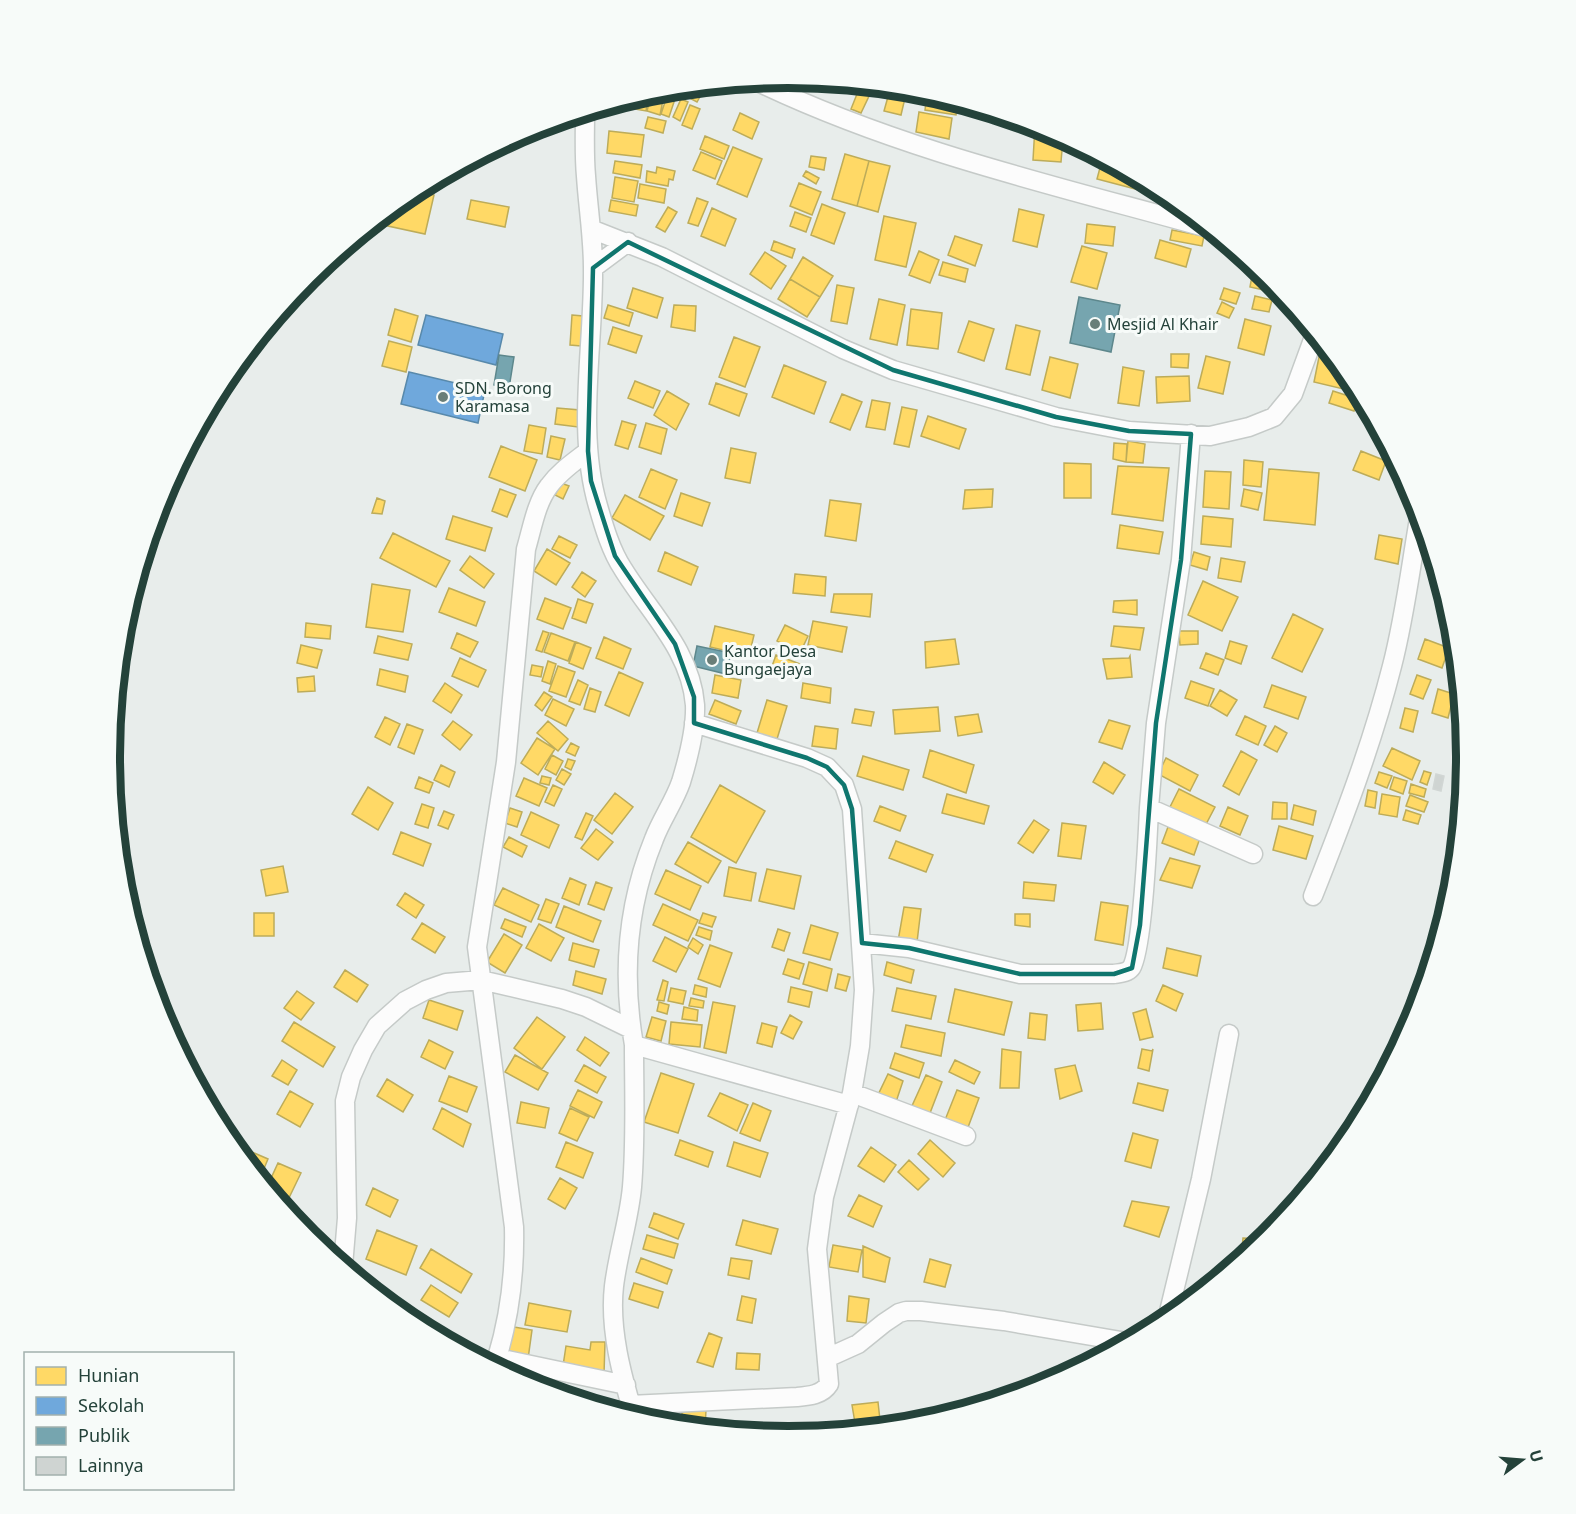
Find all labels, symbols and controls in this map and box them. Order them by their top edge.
place label: Mesjid Al Khair [1107,313,1219,335]
marker: Mesjid Al Khair [1088,317,1102,331]
place label: SDN. Borong Karamasa [455,377,552,417]
marker: SDN. Borong Karamasa [436,390,450,404]
place label: Kantor Desa Bungaejaya [724,640,816,680]
marker: Kantor Desa Bungaejaya [705,653,719,667]
legend [24,1352,234,1490]
text: Hunian [78,1363,139,1387]
text: Sekolah [78,1393,144,1417]
text: Publik [78,1423,130,1447]
north arrow [1492,1430,1552,1490]
text: U [1524,1447,1549,1465]
text: Lainnya [78,1453,144,1477]

